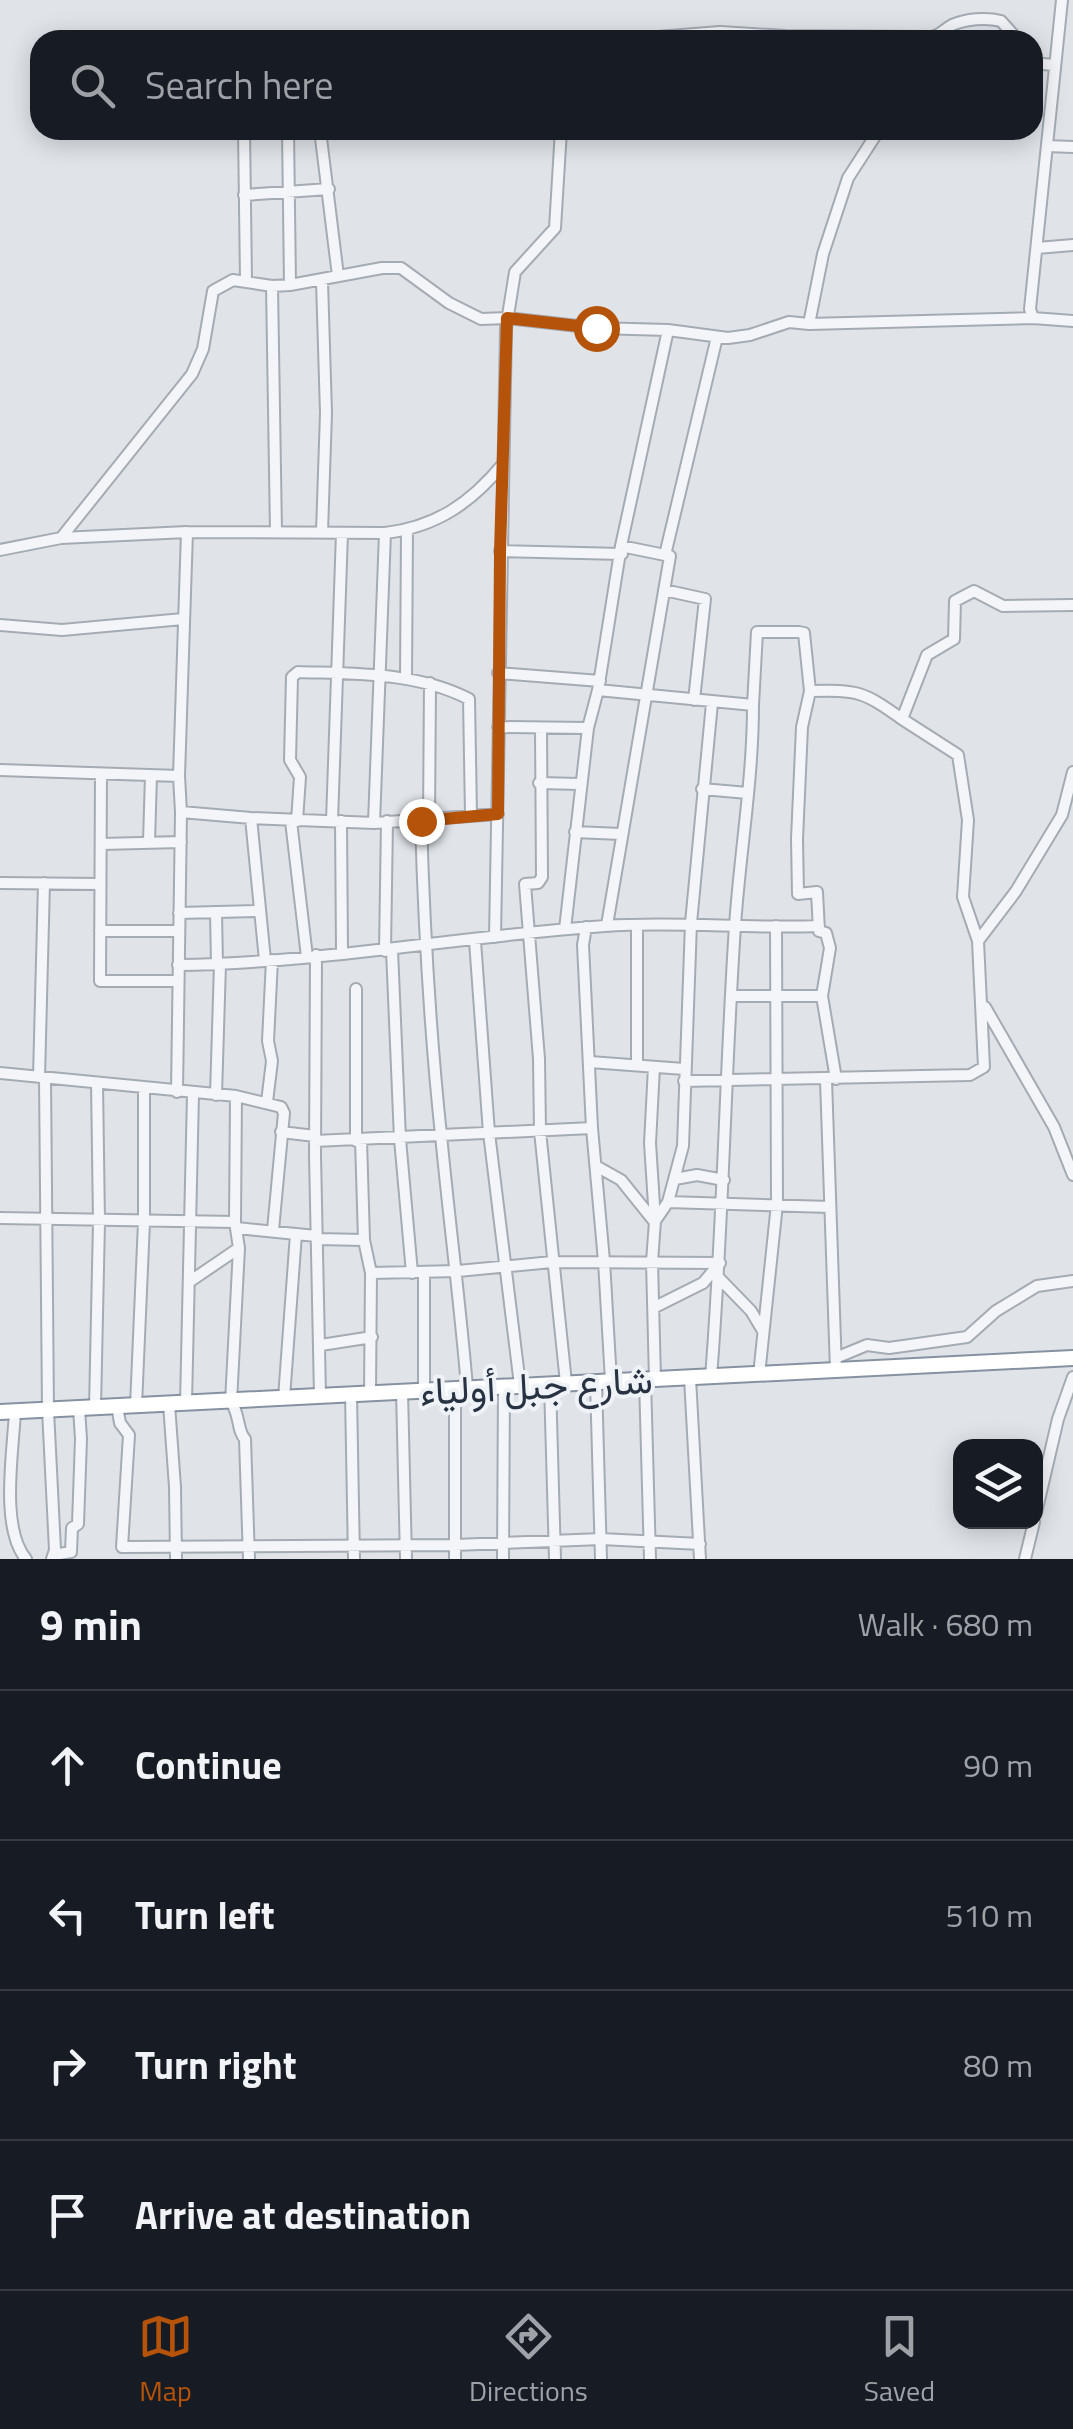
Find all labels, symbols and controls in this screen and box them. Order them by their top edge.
search box [30,30,1043,140]
text: Search here [145,56,333,114]
icon: search [65,58,120,113]
route start [574,306,620,352]
route end [399,799,445,845]
street label: شارع جبل أولياء [418,1350,654,1420]
map controls [953,1439,1043,1529]
button: layers [953,1439,1043,1529]
text: 9 min [40,1592,142,1656]
text: Walk · 680 m [858,1600,1033,1648]
text: Continue [135,1736,282,1794]
icon: ahead [40,1738,95,1793]
text: 90 m [963,1741,1033,1789]
text: Turn left [135,1886,275,1944]
icon: left [40,1888,95,1943]
text: 510 m [945,1891,1033,1939]
text: Turn right [135,2036,297,2094]
icon: right [40,2038,95,2093]
text: 80 m [963,2041,1033,2089]
text: Arrive at destination [135,2186,471,2244]
icon: arrive [40,2188,95,2243]
tab: Map [138,2309,193,2412]
tab: Directions [469,2309,588,2412]
tab: Saved [864,2309,935,2412]

